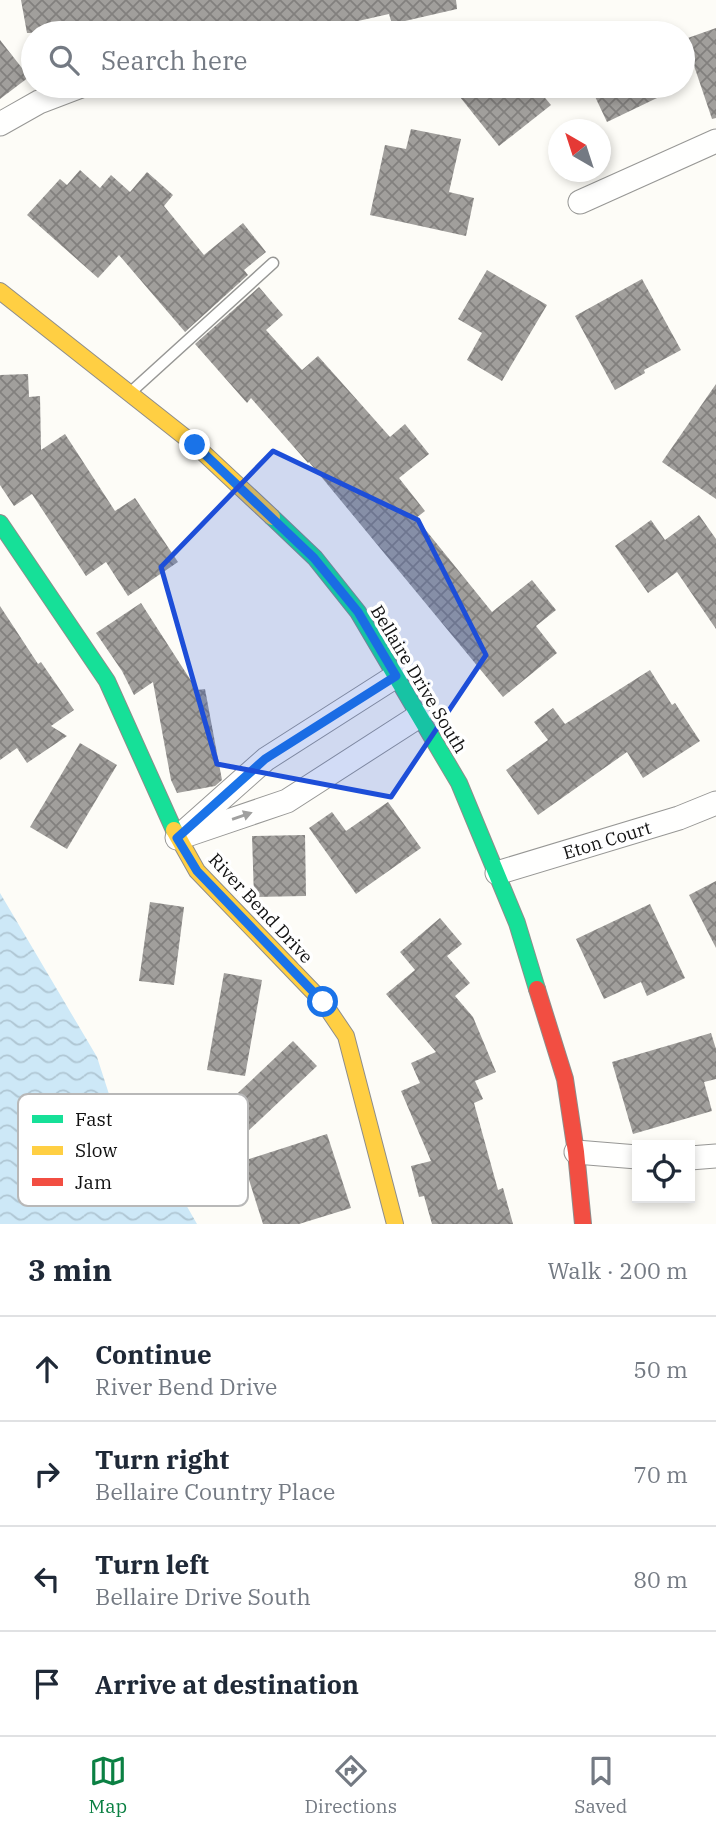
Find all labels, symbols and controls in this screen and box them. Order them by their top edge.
search box [21,21,695,98]
icon: search [45,41,83,79]
text: Search here [101,43,247,77]
north arrow [548,119,611,182]
route end [179,429,210,460]
street label: Bellaire Drive South [366,601,472,757]
one-way arrow [232,810,253,821]
street label: Eton Court [560,816,654,864]
street label: River Bend Drive [204,848,318,968]
route start [307,986,338,1017]
legend [18,1094,248,1206]
text: Fast [75,1107,113,1131]
text: Slow [75,1138,117,1162]
map controls [632,1140,695,1203]
button: locate [632,1140,695,1203]
text: Jam [75,1170,112,1194]
text: 3 min [28,1250,112,1289]
text: Walk · 200 m [547,1255,688,1285]
text: Continue [95,1337,212,1371]
icon: ahead [28,1350,66,1388]
text: 50 m [633,1354,688,1384]
text: River Bend Drive [95,1371,277,1401]
text: Turn right [95,1442,229,1476]
icon: right [28,1455,66,1493]
text: 70 m [633,1459,688,1489]
text: Bellaire Country Place [95,1476,335,1506]
text: Turn left [95,1547,209,1581]
icon: left [28,1560,66,1598]
text: 80 m [633,1564,688,1594]
text: Bellaire Drive South [95,1581,311,1611]
icon: arrive [28,1665,66,1703]
text: Arrive at destination [95,1667,359,1701]
tab: Map [89,1752,127,1818]
tab: Directions [304,1752,397,1818]
tab: Saved [574,1752,627,1818]

